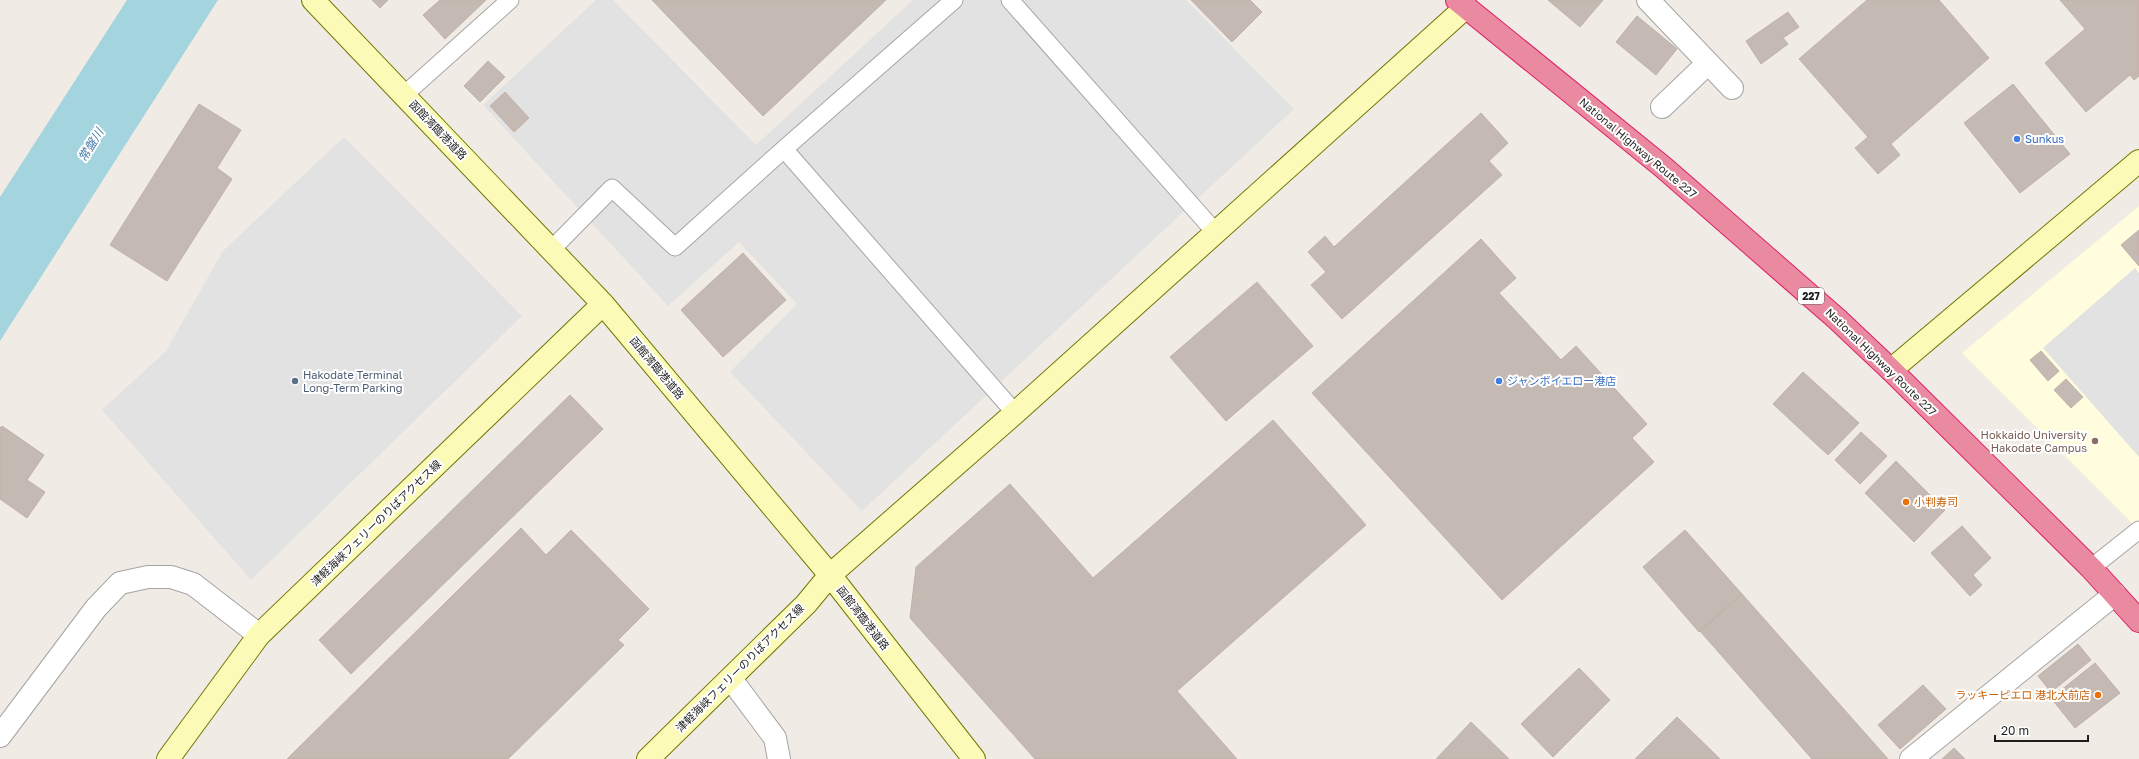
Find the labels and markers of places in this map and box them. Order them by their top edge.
place label: Sunkus [2025,132,2064,145]
marker: Sunkus [2012,134,2022,144]
place label: Hakodate Terminal Long-Term Parking [303,368,403,394]
place label: ジャンボイエロー港店 [1507,374,1616,387]
marker: Hakodate Terminal Long-Term Parking [290,376,300,386]
marker: ジャンボイエロー港店 [1494,376,1504,386]
place label: Hokkaido University Hakodate Campus [1981,428,2087,454]
marker: Hokkaido University Hakodate Campus [2090,436,2100,446]
place label: 小判寿司 [1914,495,1958,508]
marker: 小判寿司 [1901,497,1911,507]
place label: ラッキーピエロ 港北大前店 [1955,688,2090,701]
marker: ラッキーピエロ 港北大前店 [2093,690,2103,700]

